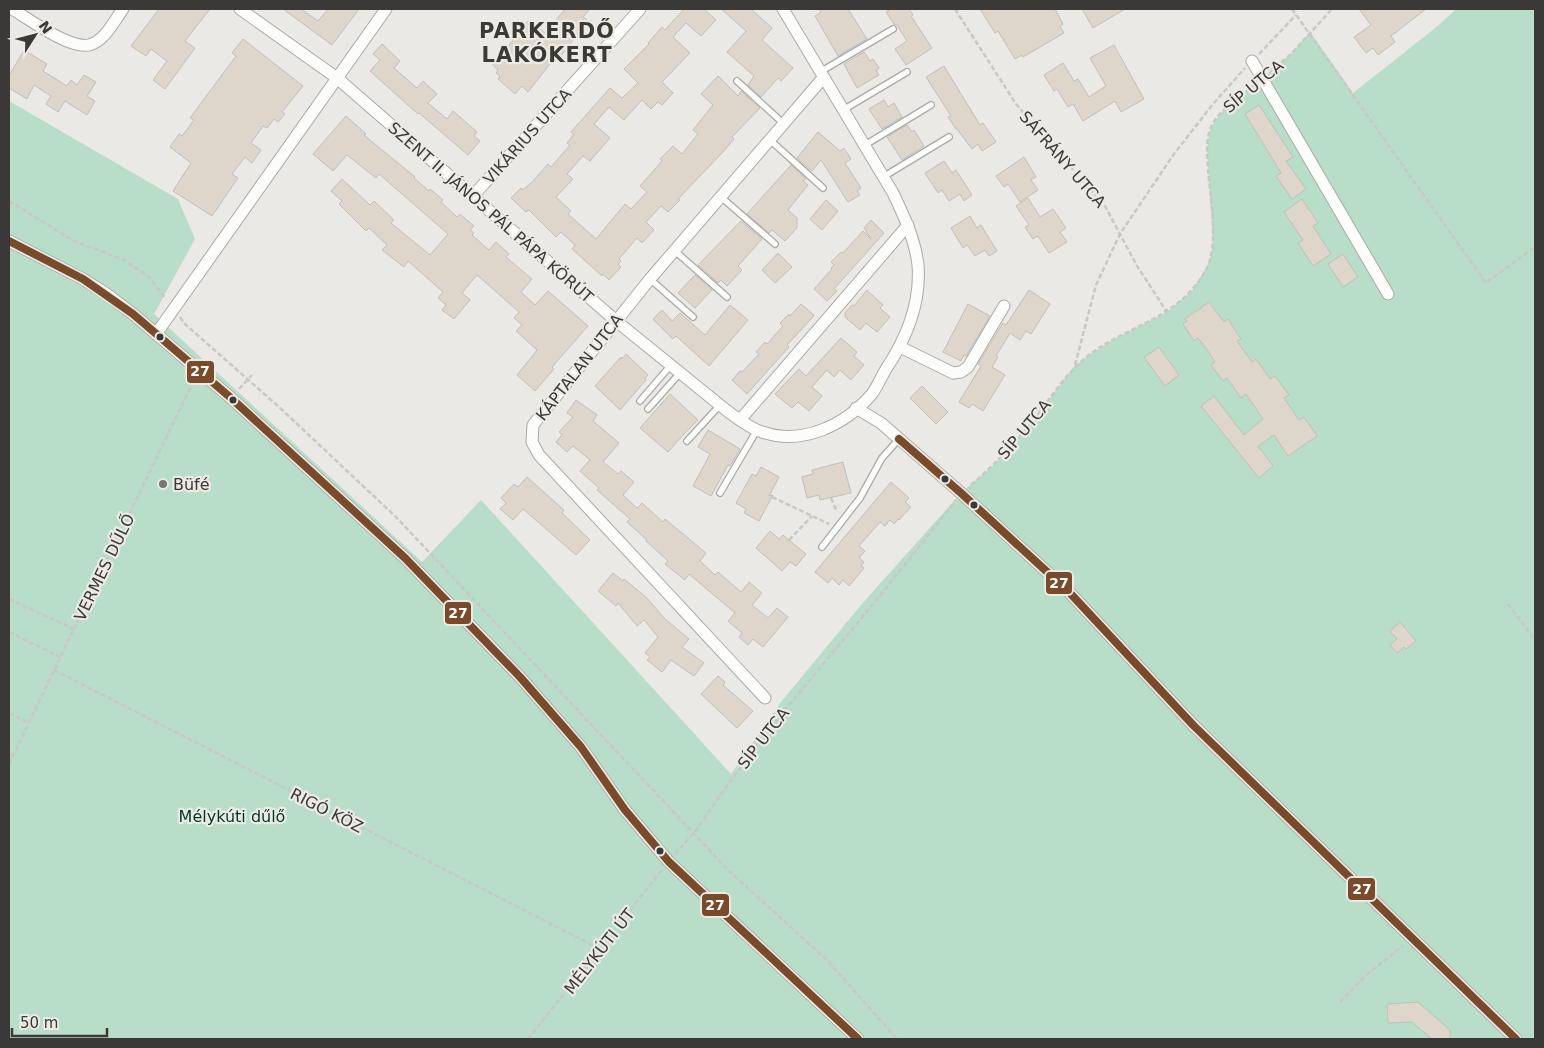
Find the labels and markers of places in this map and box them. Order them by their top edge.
unlabelled marker [155,332,165,342]
unlabelled marker [228,395,238,405]
unlabelled marker [940,474,950,484]
place label: Büfé [173,475,210,494]
marker: Büfé [157,478,169,490]
unlabelled marker [969,500,979,510]
unlabelled marker [655,846,665,856]

